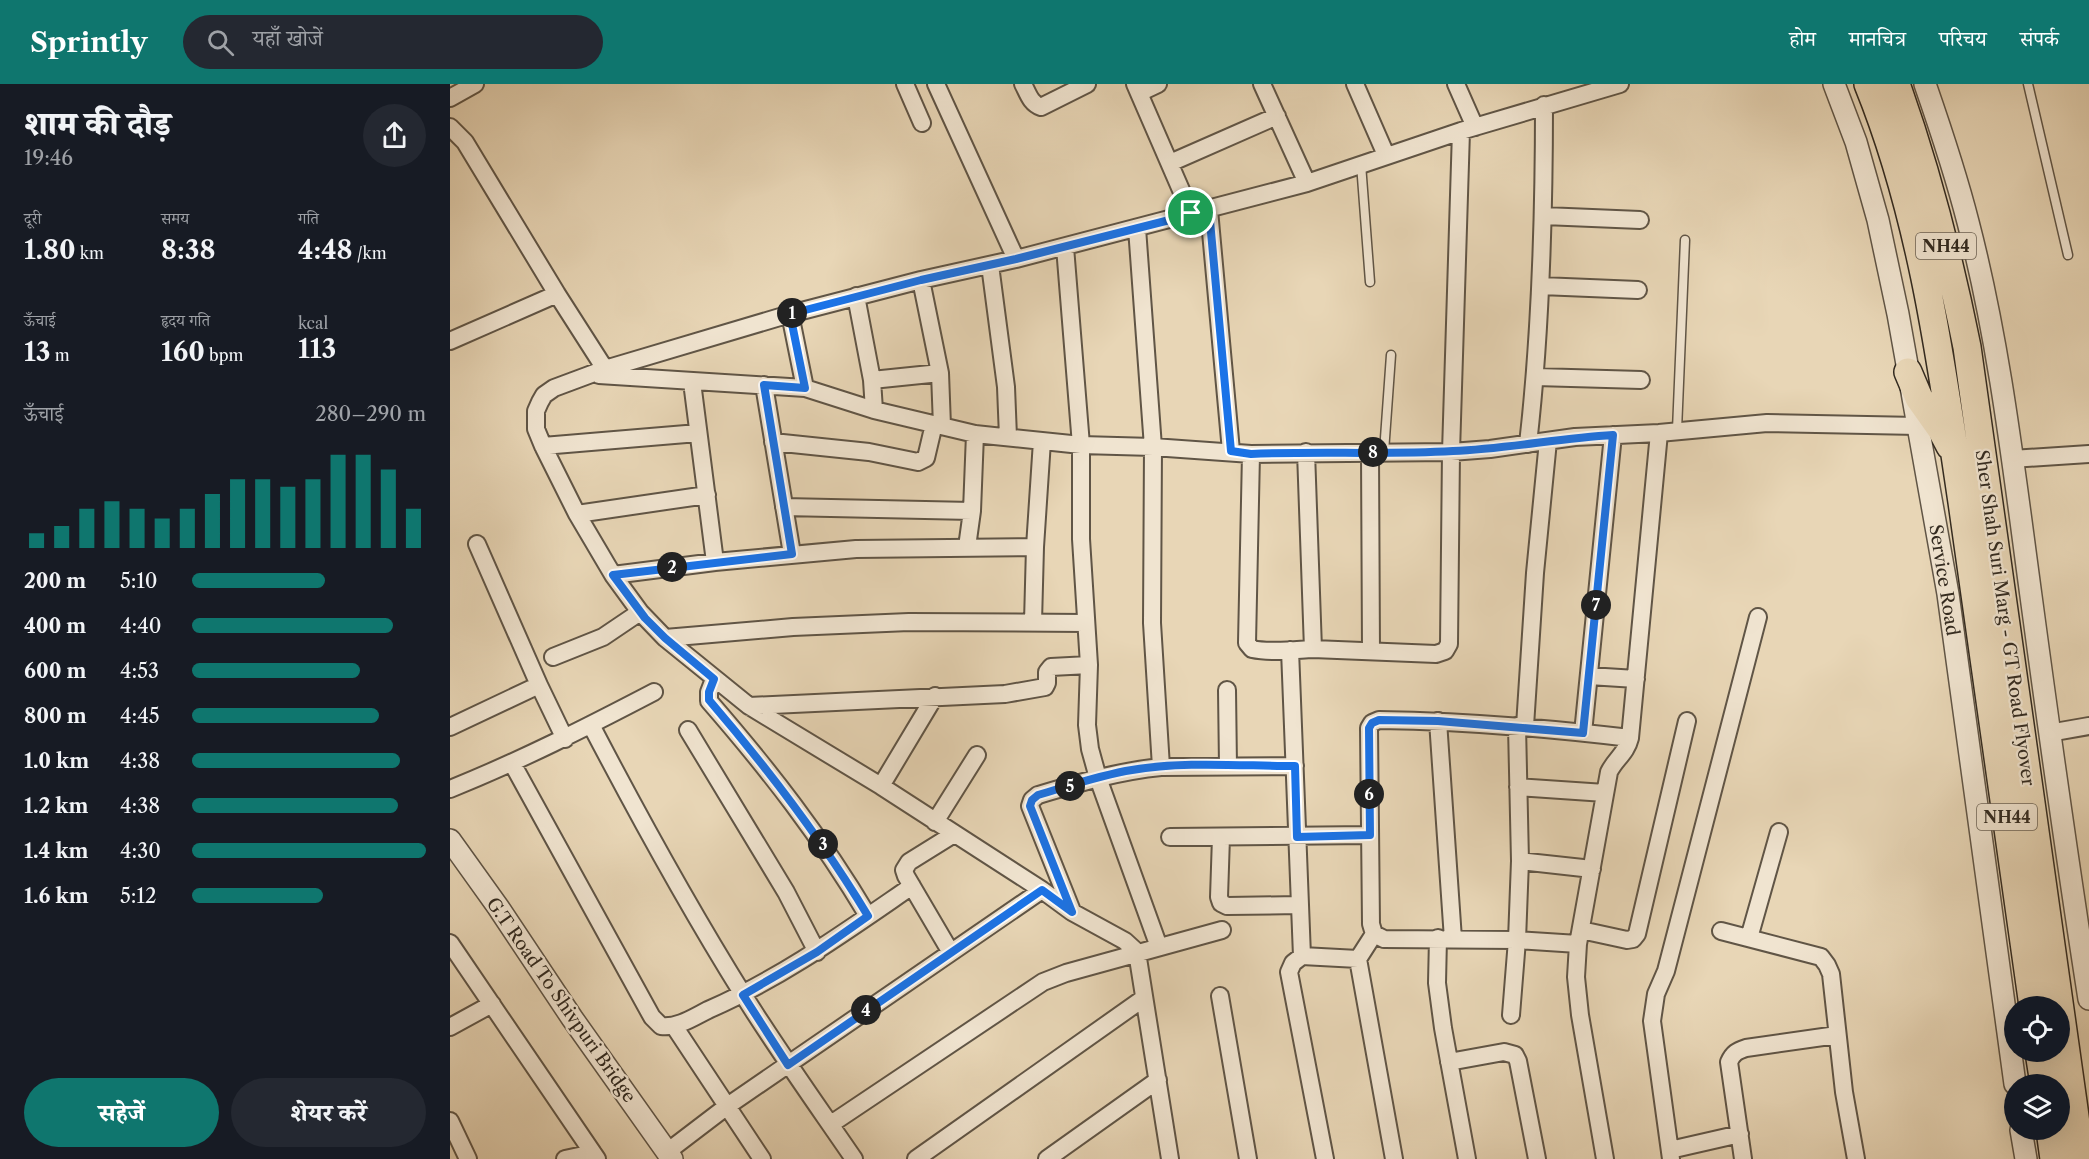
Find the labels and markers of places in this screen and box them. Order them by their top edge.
pin [1165,187,1216,238]
pin: 1 [777,298,807,328]
pin: 8 [1358,437,1388,467]
pin: 2 [657,552,687,582]
pin: 7 [1581,590,1611,620]
pin: 5 [1055,771,1085,801]
pin: 6 [1354,779,1384,809]
pin: 3 [808,829,838,859]
pin: 4 [851,995,881,1025]

